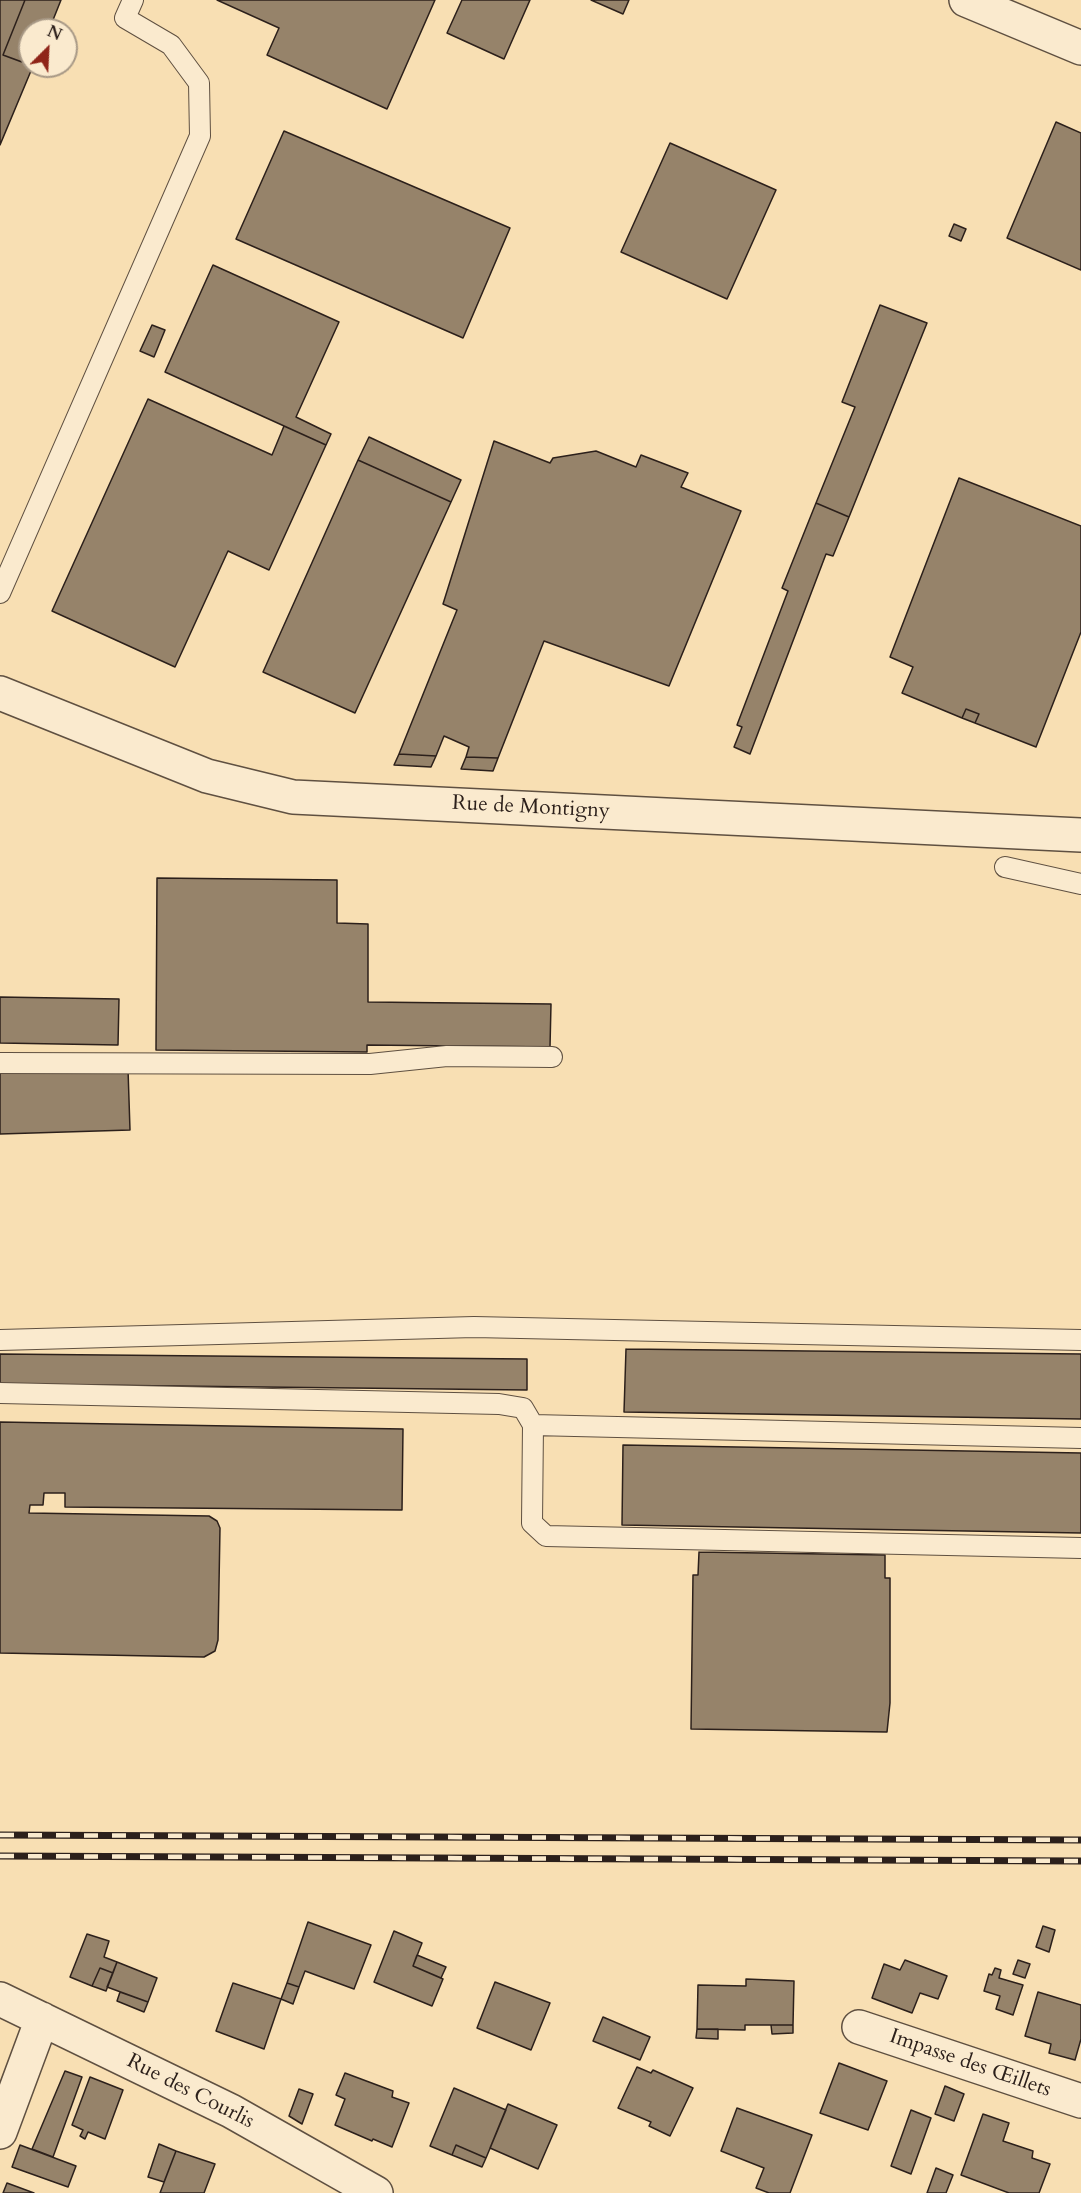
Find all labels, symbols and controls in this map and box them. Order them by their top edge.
north arrow [18,18,78,78]
text: N [44,21,65,46]
street label: Rue de Montigny [451,791,611,825]
street label: Impasse des Œillets [886,2025,1054,2103]
street label: Rue des Courlis [122,2049,258,2135]

